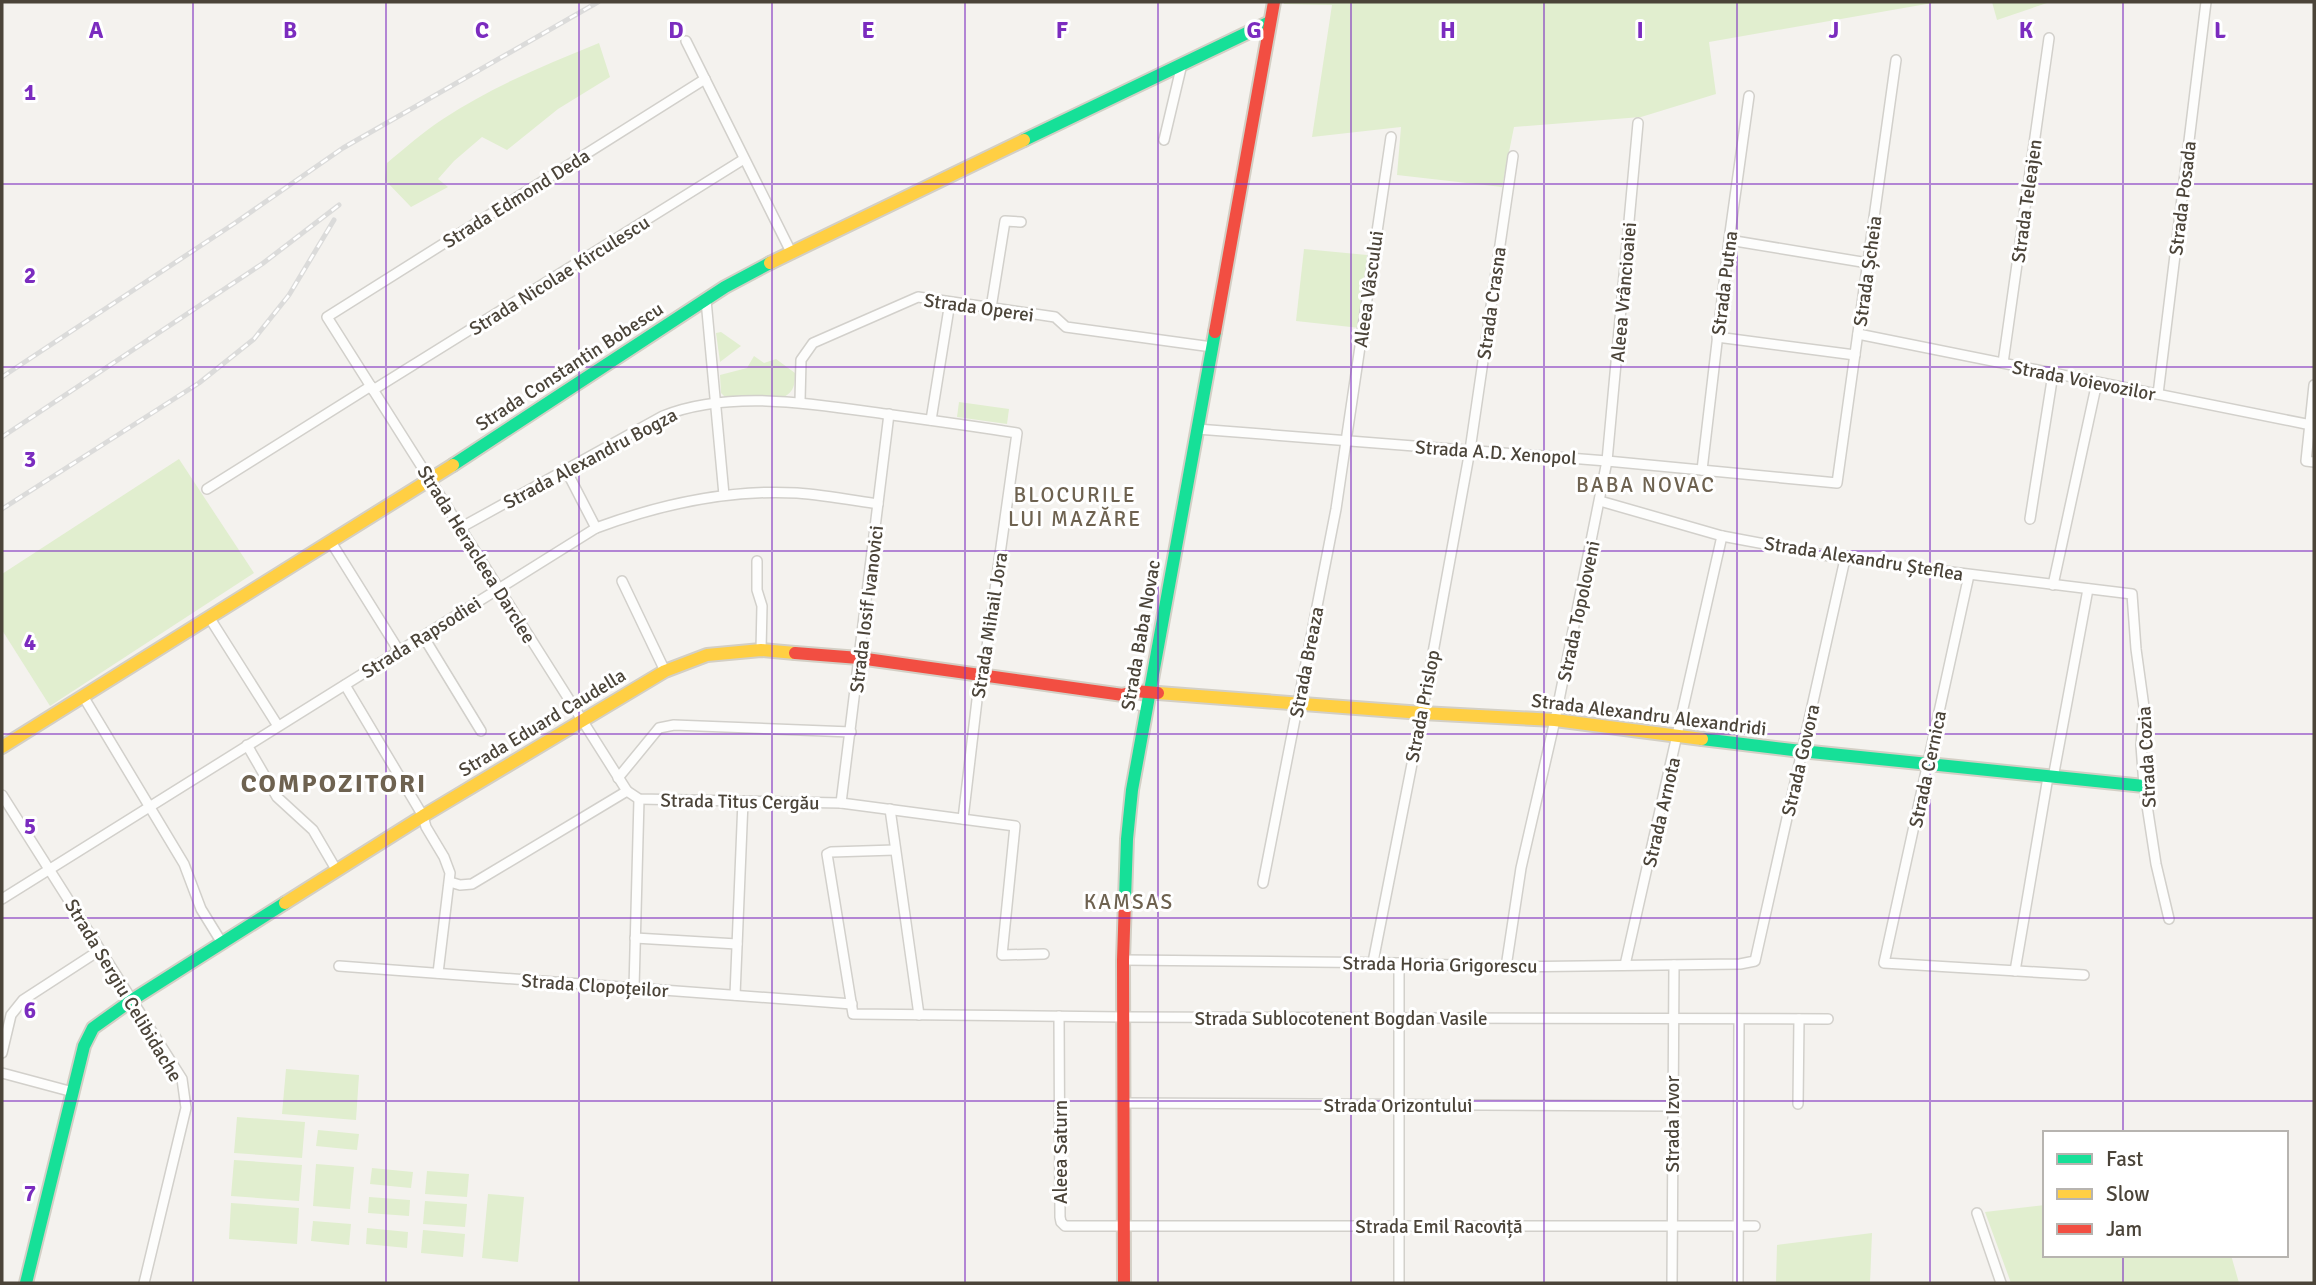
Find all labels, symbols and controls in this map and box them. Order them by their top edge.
text: A [89,16,104,45]
text: B [283,16,297,45]
text: C [475,16,489,45]
text: D [668,16,684,45]
text: E [861,16,875,45]
text: F [1056,16,1068,45]
text: G [1246,16,1262,45]
text: H [1440,16,1456,45]
text: I [1636,16,1644,45]
text: J [1829,16,1839,45]
text: K [2019,16,2034,45]
text: L [2214,16,2226,45]
text: 1 [24,78,36,107]
street label: Strada Teleajen [2006,138,2048,264]
street label: Strada Posada [2164,139,2202,257]
street label: Strada Edmond Deda [438,144,595,254]
street label: Strada Nicolae Kirculescu [465,211,654,341]
street label: Strada Șcheia [1848,214,1888,328]
street label: Aleea Vrâncioaiei [1606,221,1642,363]
street label: Aleea Vâscului [1349,229,1389,349]
street label: Strada Putna [1707,230,1743,337]
street label: Strada Crasna [1472,245,1512,361]
text: 2 [24,261,36,290]
street label: Strada Operei [922,288,1035,328]
street label: Strada Constantin Bobescu [471,297,668,437]
street label: Strada Voievozilor [2010,355,2158,407]
street label: Strada Alexandru Bogza [499,403,682,515]
street label: Strada A.D. Xenopol [1414,435,1578,471]
text: 3 [24,445,36,474]
street label: Strada Heracleea Darclee [412,461,541,648]
district label: BABA NOVAC [1576,472,1716,498]
district label: BLOCURILE LUI MAZĂRE [1008,482,1142,532]
street label: Strada Iosif Ivanovici [845,524,889,694]
street label: Strada Alexandru Șteflea [1763,531,1965,587]
street label: Strada Topoloveni [1552,538,1606,684]
street label: Strada Mihail Jora [967,550,1013,700]
street label: Strada Baba Novac [1116,558,1166,712]
street label: Strada Rapsodiei [357,592,486,684]
street label: Strada Breaza [1284,605,1330,720]
text: 4 [24,628,36,657]
street label: Strada Prislop [1400,648,1446,764]
street label: Strada Eduard Caudella [455,663,630,782]
street label: Strada Alexandru Alexandridi [1530,689,1768,741]
street label: Strada Govora [1776,702,1826,819]
street label: Strada Cozia [2132,706,2162,808]
street label: Strada Cernica [1904,708,1952,830]
street label: Strada Arnota [1638,755,1686,870]
district label: COMPOZITORI [241,768,427,800]
street label: Strada Titus Cergău [660,789,820,815]
text: 5 [24,812,36,841]
district label: KAMSAS [1084,889,1174,915]
street label: Strada Sergiu Celibidache [59,895,187,1086]
street label: Strada Horia Grigorescu [1342,951,1538,979]
street label: Strada Clopoțeilor [521,969,669,1003]
text: 6 [24,996,36,1025]
street label: Strada Sublocotenent Bogdan Vasile [1194,1007,1488,1031]
street label: Strada Izvor [1661,1076,1685,1172]
street label: Strada Orizontului [1324,1094,1472,1118]
street label: Aleea Saturn [1049,1100,1073,1204]
legend [2043,1131,2288,1257]
text: Fast [2106,1146,2143,1172]
text: 7 [24,1179,36,1208]
text: Slow [2106,1181,2150,1207]
street label: Strada Emil Racoviță [1355,1215,1523,1239]
text: Jam [2106,1216,2142,1242]

